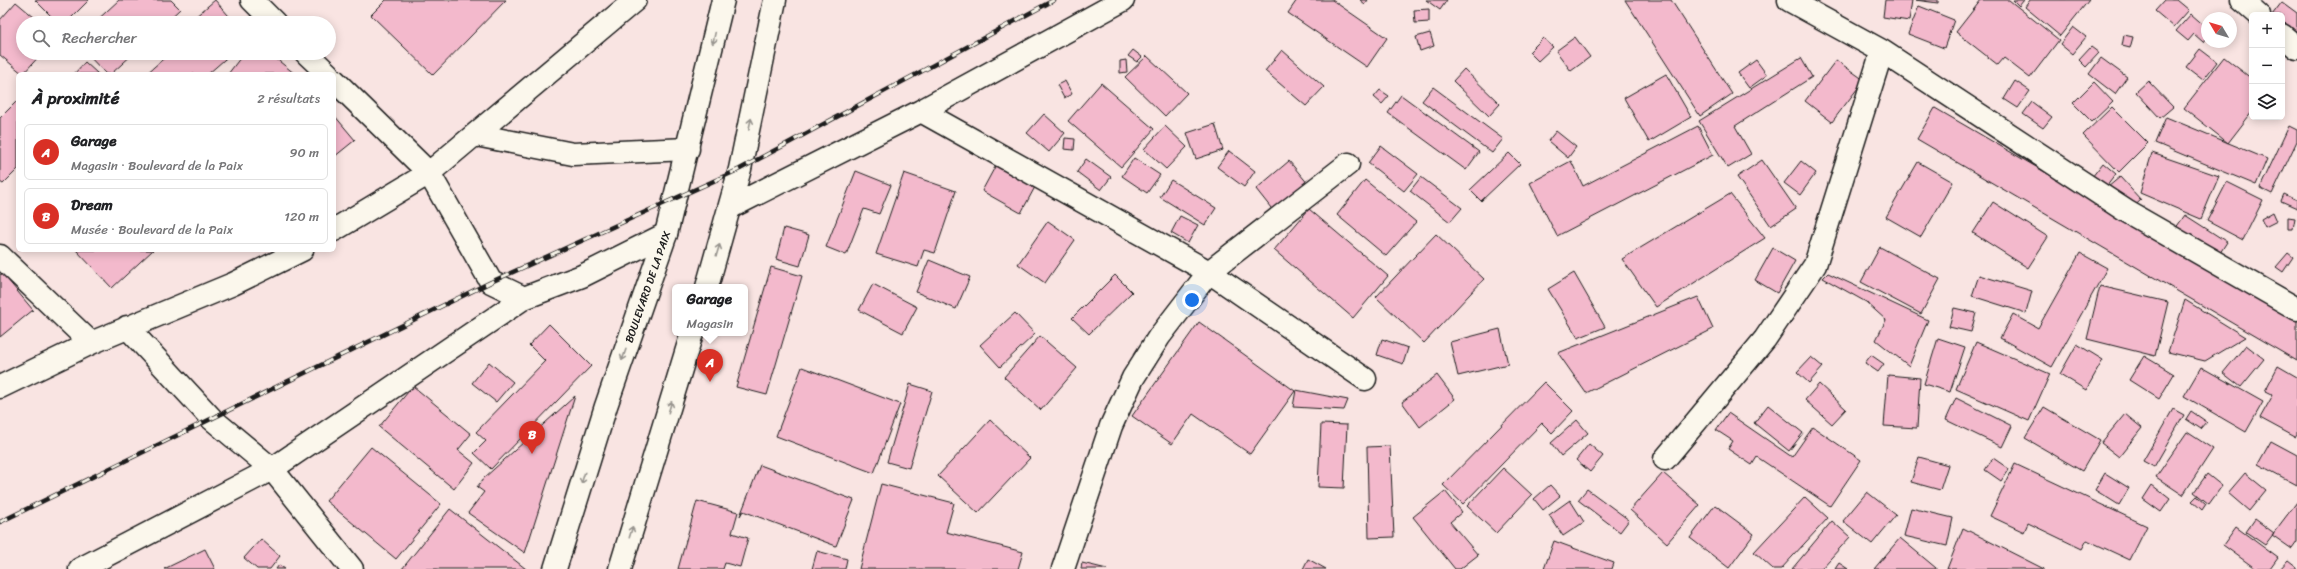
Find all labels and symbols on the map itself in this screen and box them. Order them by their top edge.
north arrow [2201,12,2237,48]
one-way arrow [710,31,718,44]
one-way arrow [746,118,754,131]
street label: BOULEVARD DE LA PAIX [620,228,676,346]
one-way arrow [715,243,722,256]
your location [1182,290,1202,310]
one-way arrow [619,348,627,360]
pin: A [697,349,723,382]
one-way arrow [666,402,674,414]
pin: B [519,421,545,454]
one-way arrow [579,471,586,484]
one-way arrow [628,525,635,538]

